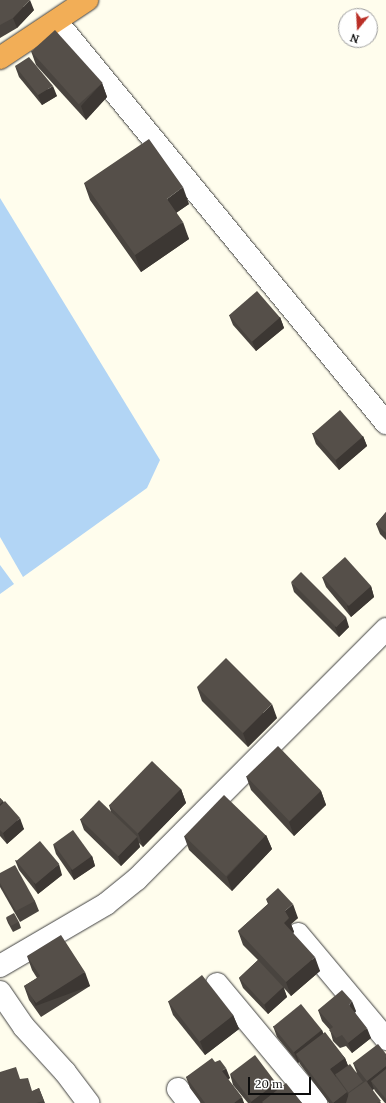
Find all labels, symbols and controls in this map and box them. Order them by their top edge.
north arrow [338,8,378,48]
text: N [348,30,361,46]
scale bar [250,1069,313,1095]
text: 20 m [255,1076,283,1091]

